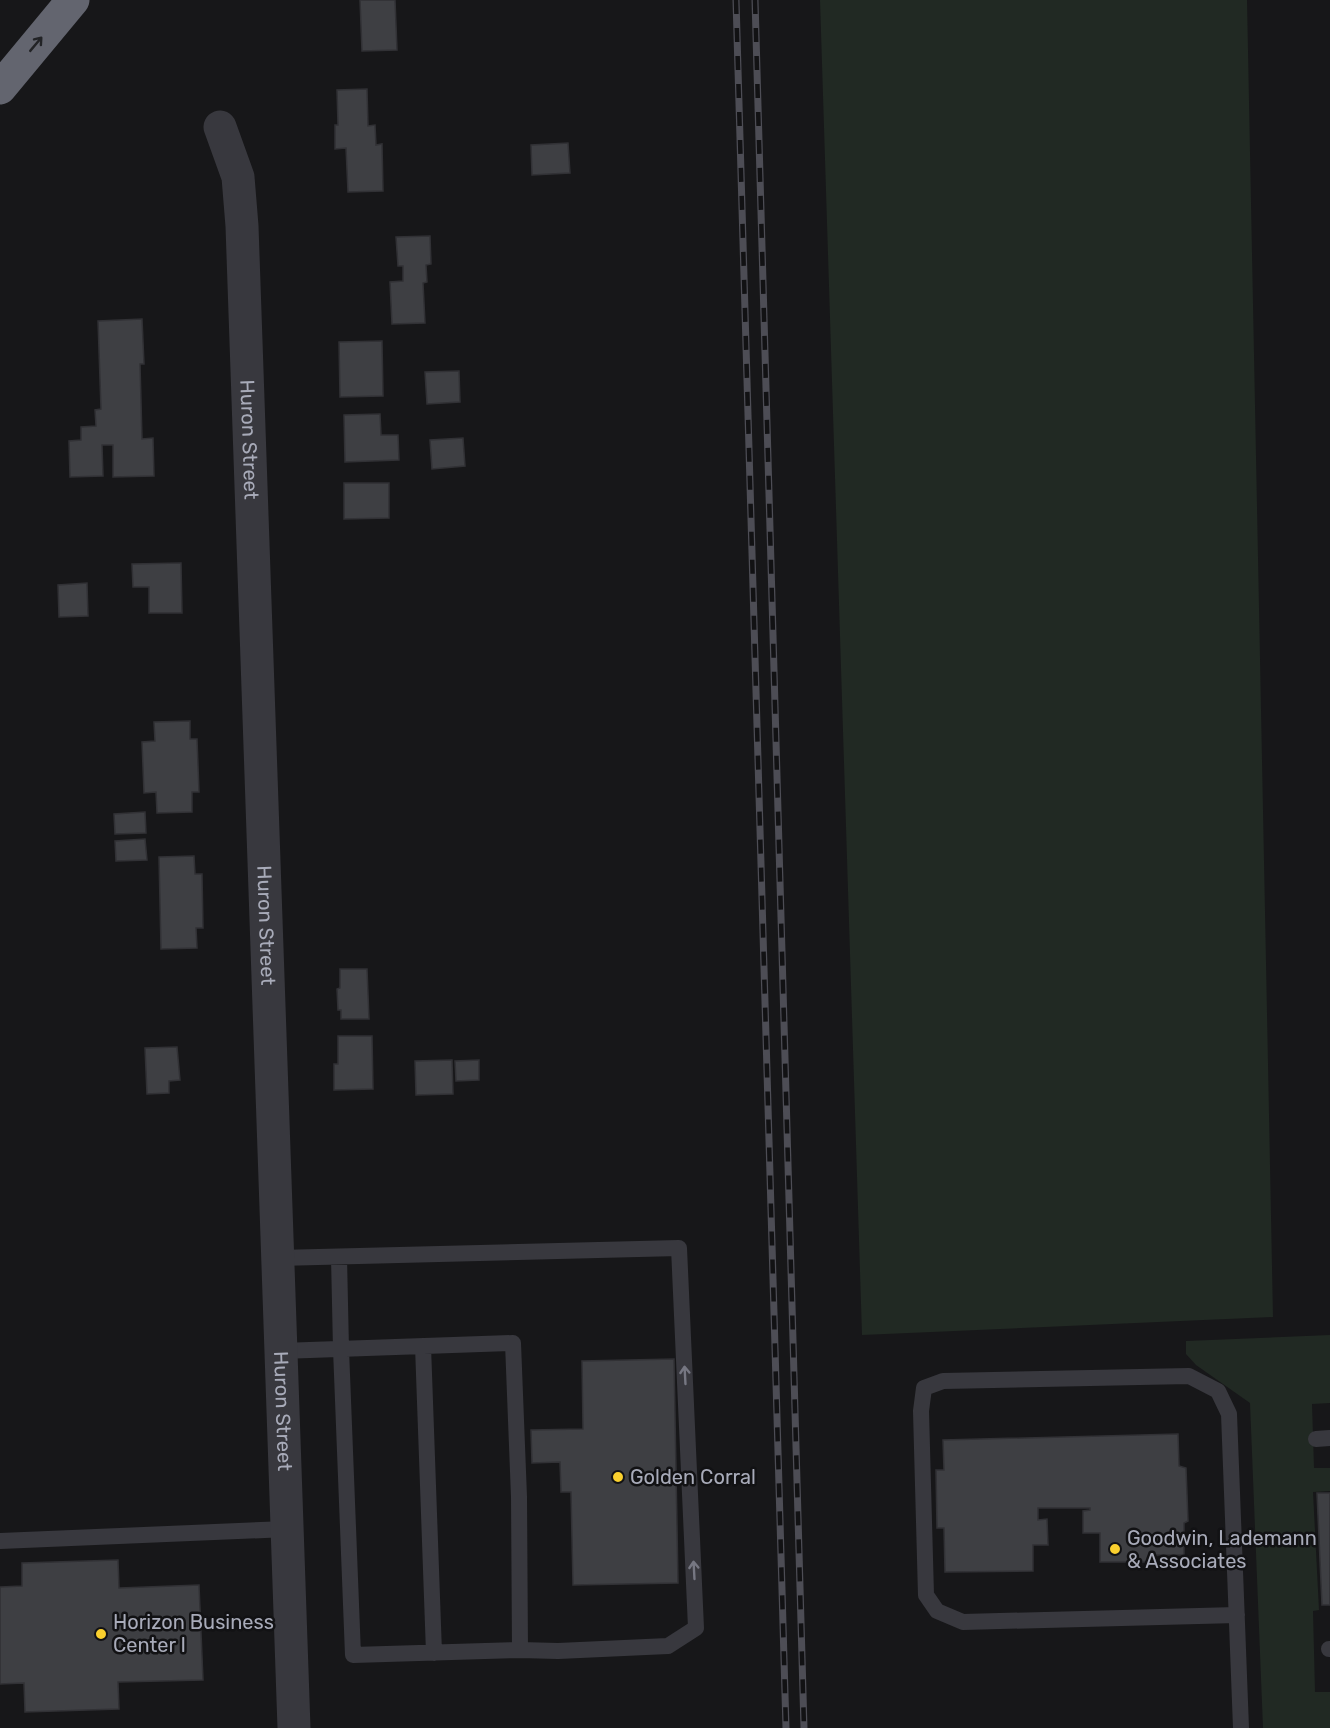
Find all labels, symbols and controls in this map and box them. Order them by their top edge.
one-way arrow [30,36,43,52]
street label: Huron Street [235,379,263,500]
street label: Huron Street [252,865,280,986]
street label: Huron Street [269,1351,297,1472]
one-way arrow [679,1366,690,1386]
place label: Golden Corral [630,1465,756,1489]
marker: Golden Corral [611,1470,625,1484]
place label: Goodwin, Lademann & Associates [1127,1526,1317,1573]
marker: Goodwin, Lademann & Associates [1108,1542,1122,1556]
one-way arrow [688,1560,699,1580]
place label: Horizon Business Center I [113,1610,274,1657]
marker: Horizon Business Center I [94,1627,108,1641]

